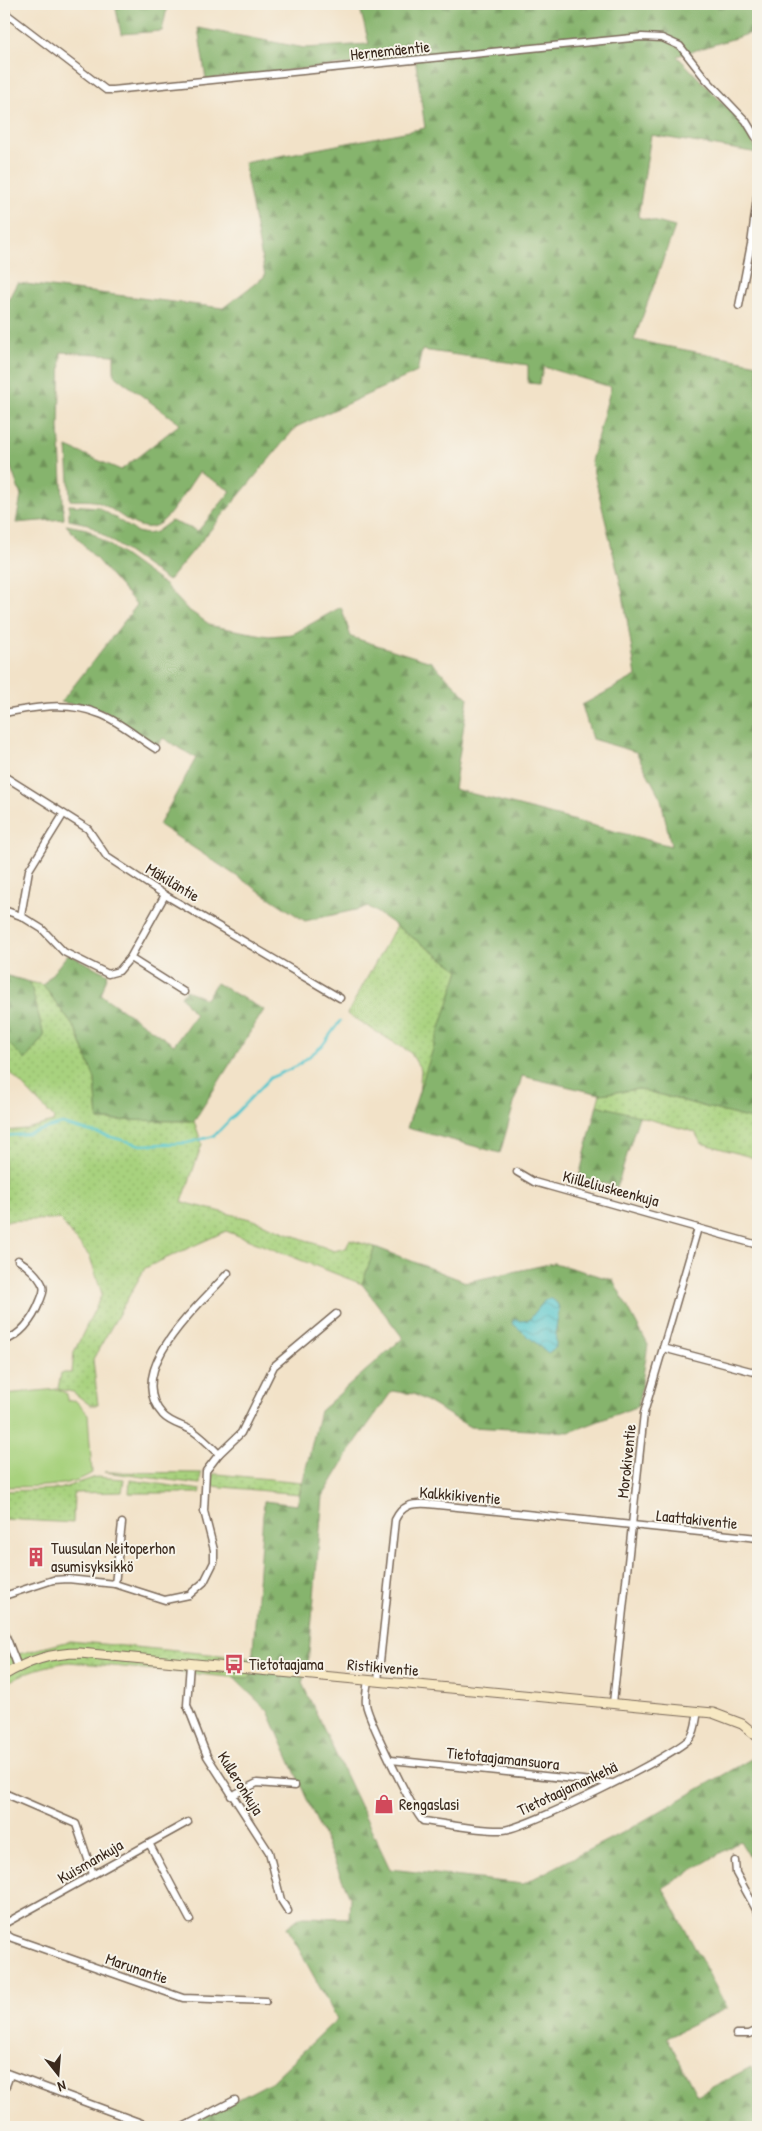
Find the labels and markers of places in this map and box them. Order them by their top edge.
place label: Tuusulan Neitoperhon asumisyksikkö [51,1537,175,1577]
building icon: Tuusulan Neitoperhon asumisyksikkö [25,1546,47,1568]
bus stop icon: Tietotaajama [223,1653,245,1675]
place label: Tietotaajama [249,1653,324,1675]
shop icon: Rengaslasi [373,1793,395,1815]
place label: Rengaslasi [399,1793,460,1815]

